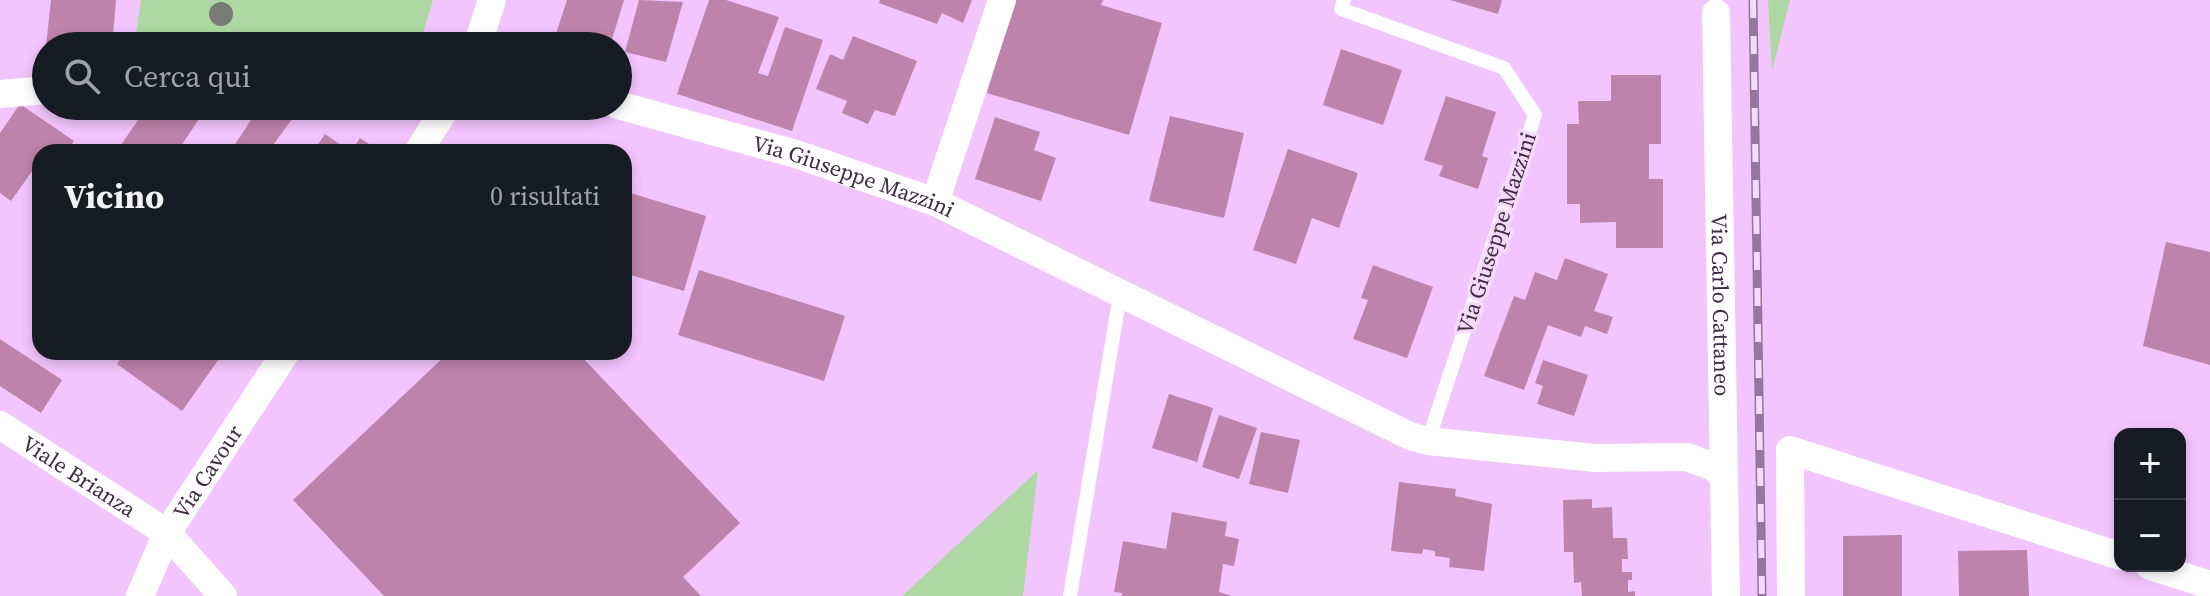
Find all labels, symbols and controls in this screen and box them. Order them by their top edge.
search box [32,32,632,120]
icon: search [60,54,104,98]
text: Cerca qui [124,56,251,97]
street label: Via Giuseppe Mazzini [749,128,959,224]
street label: Via Giuseppe Mazzini [1449,128,1543,338]
text: Vicino [64,173,164,219]
text: 0 risultati [490,178,600,214]
street label: Via Carlo Cattaneo [1704,214,1738,396]
street label: Via Cavour [166,418,249,524]
street label: Viale Brianza [16,428,142,524]
map controls [2114,428,2186,572]
button: + [2114,428,2186,500]
button: − [2114,500,2186,572]

